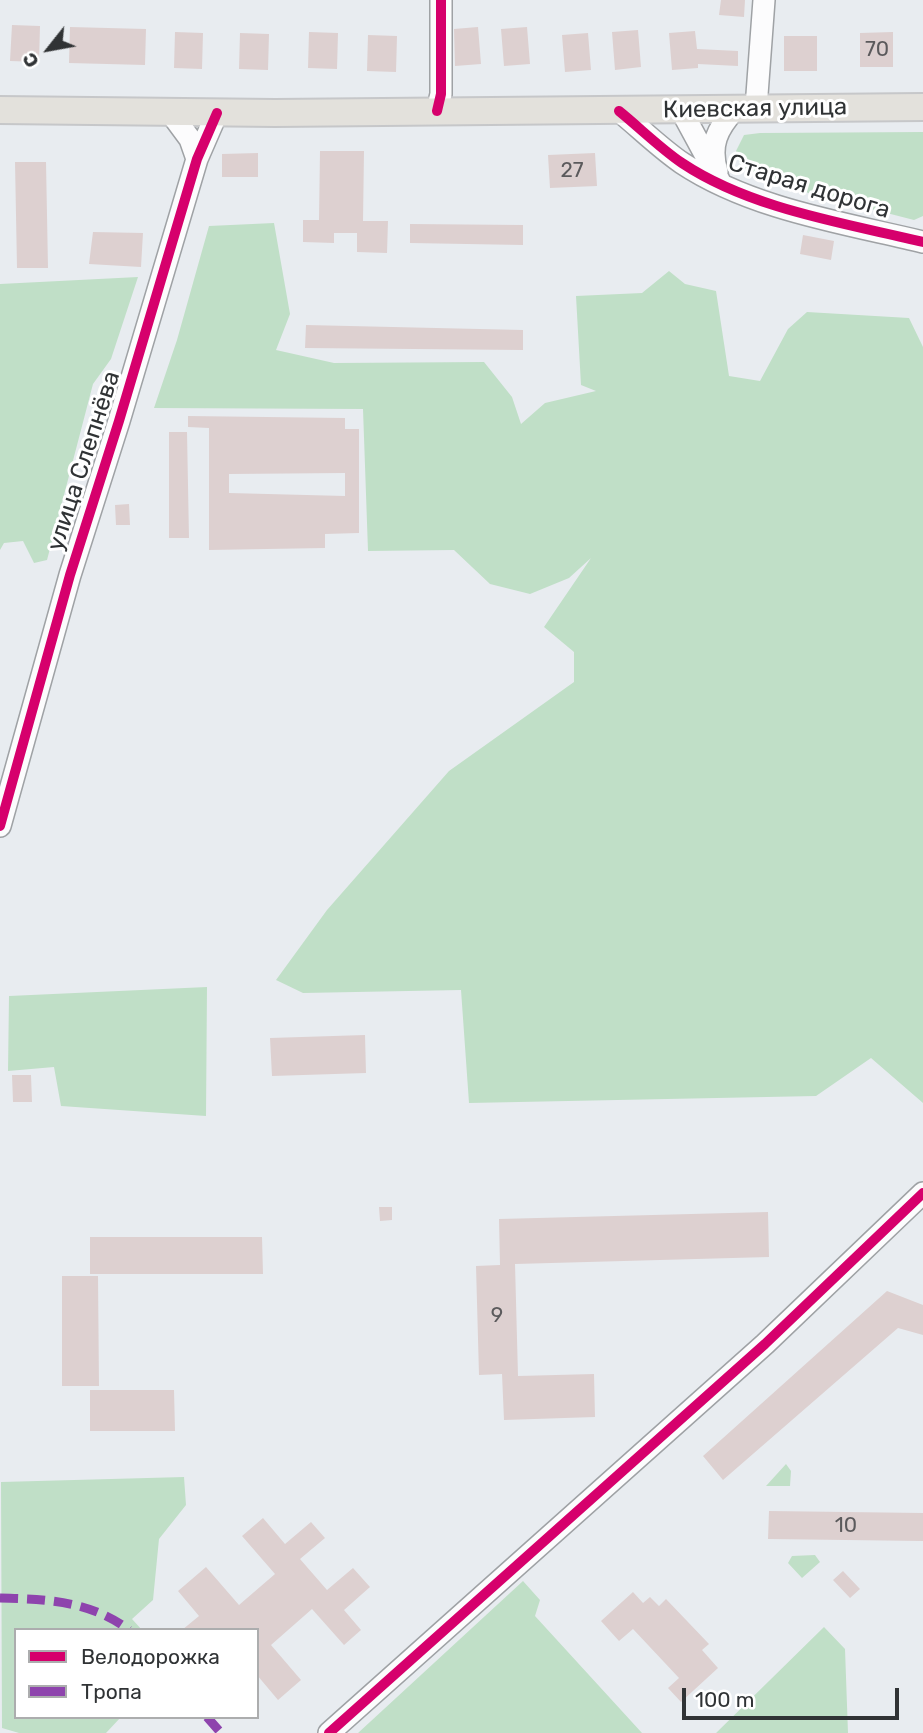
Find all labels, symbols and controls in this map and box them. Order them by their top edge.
north arrow [14,14,84,84]
house number: 70 [865,37,889,63]
text: С [17,48,44,72]
street label: Киевская улица [663,93,847,125]
street label: Старая дорога [725,149,893,225]
house number: 27 [560,158,584,184]
street label: улица Слепнёва [41,368,127,554]
house number: 9 [491,1303,503,1329]
house number: 10 [835,1513,857,1539]
legend [14,1628,259,1719]
text: Велодорожка [81,1644,220,1669]
scale bar [685,1674,902,1718]
text: Тропа [81,1679,142,1704]
text: 100 m [695,1687,754,1712]

